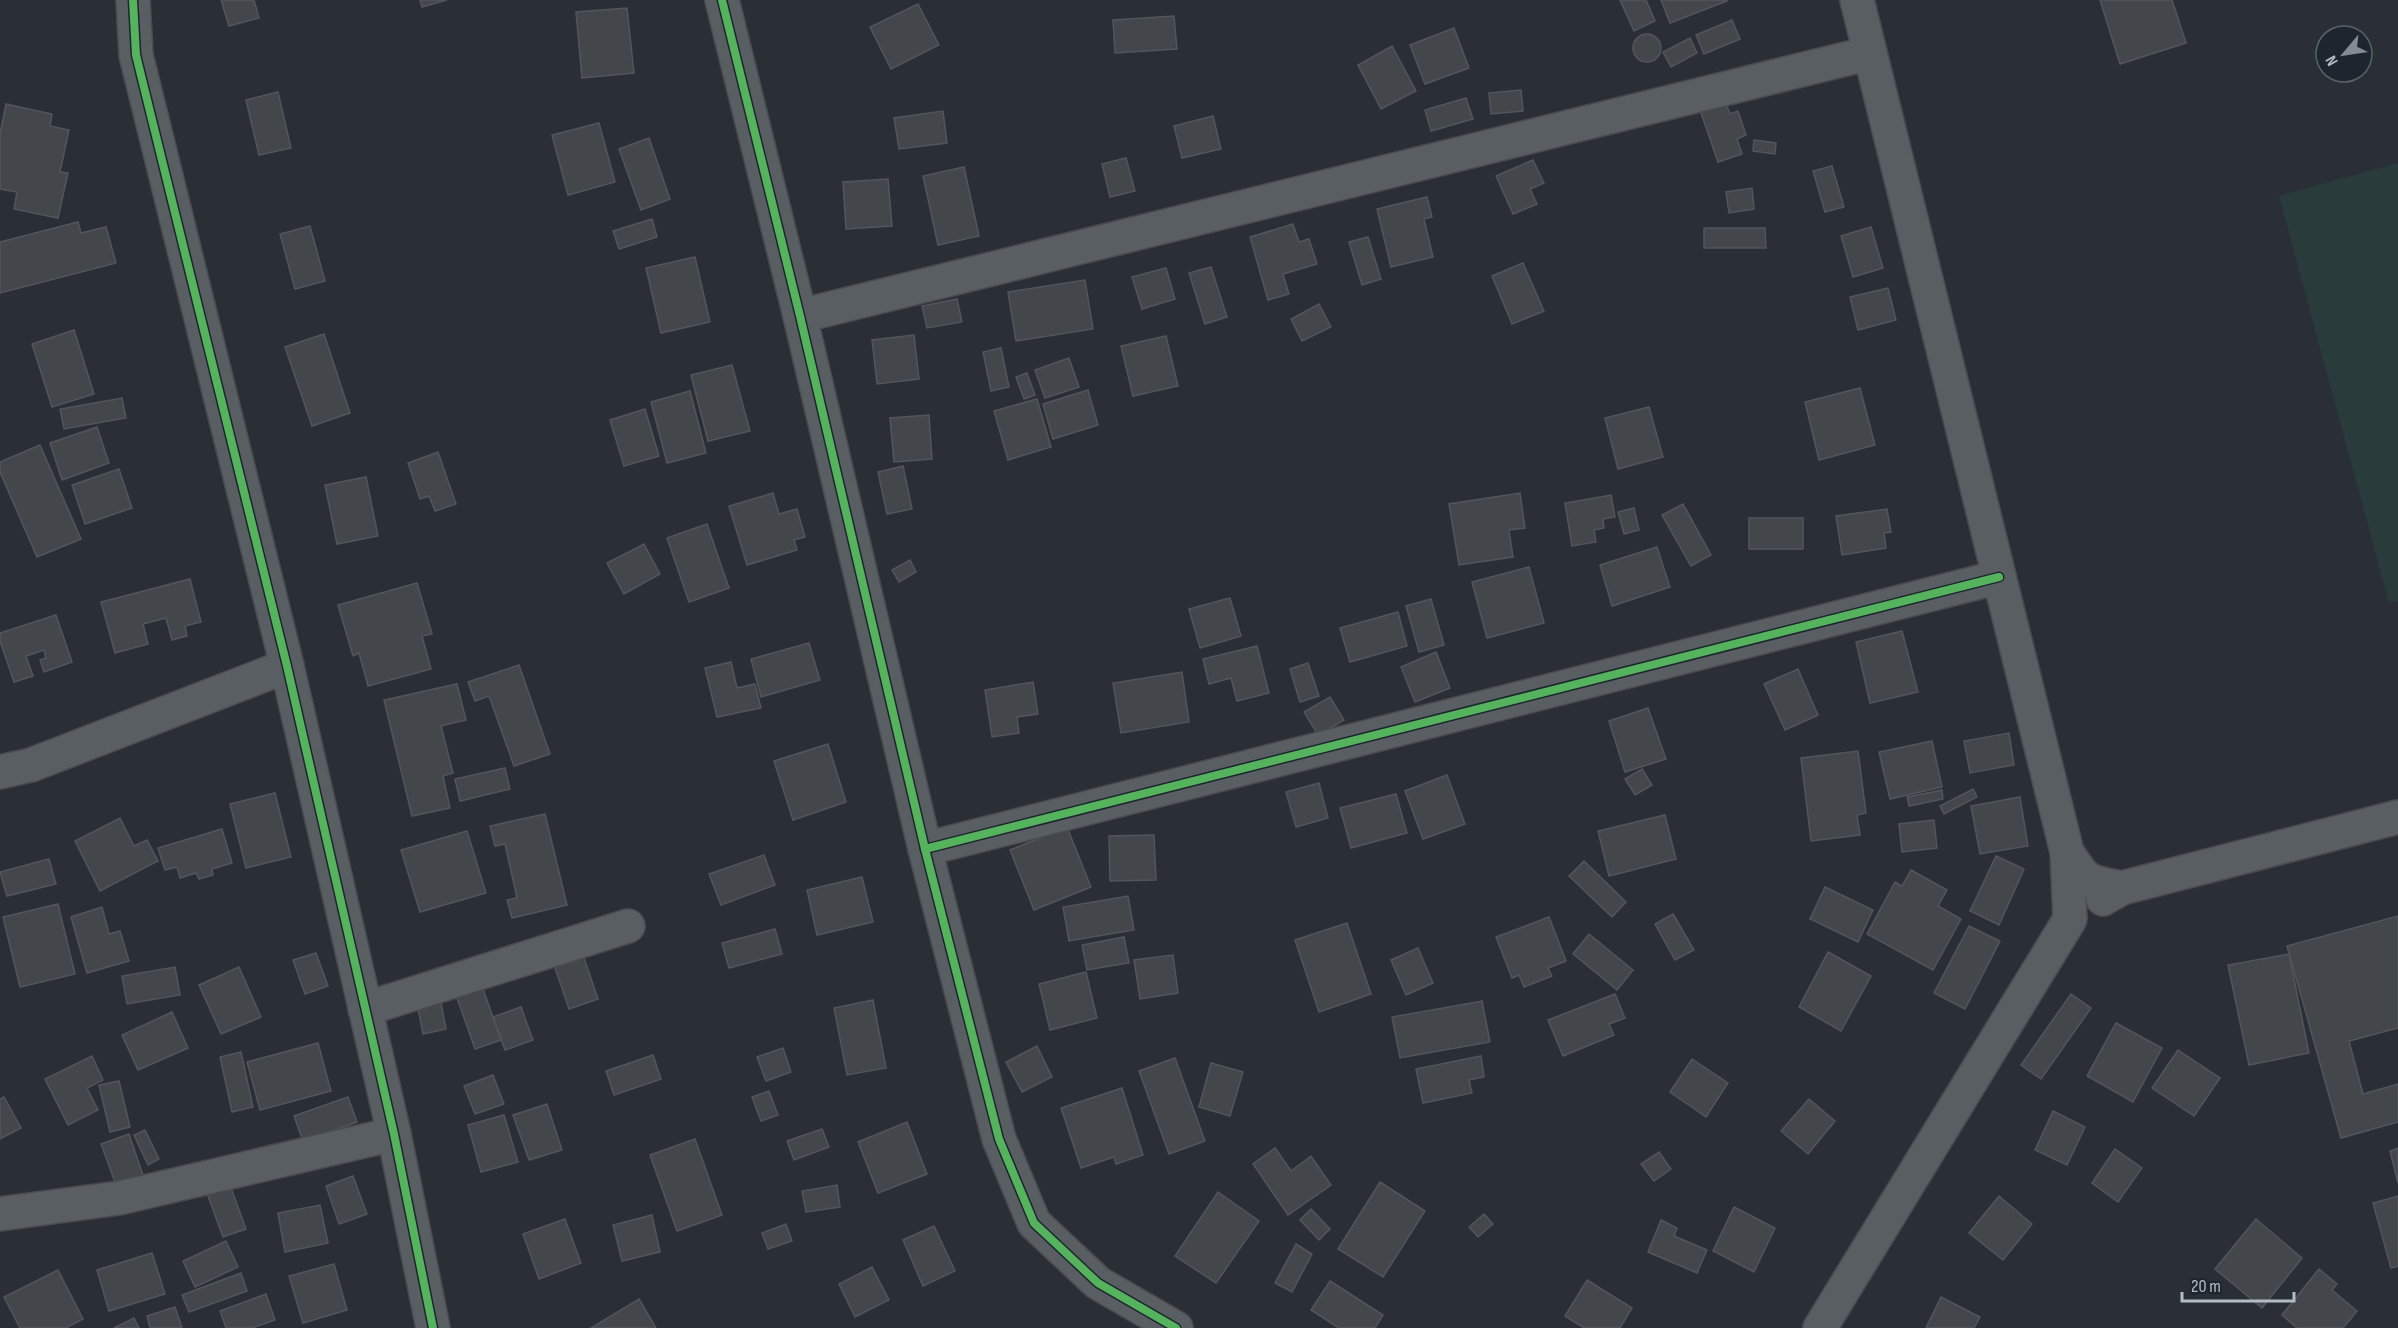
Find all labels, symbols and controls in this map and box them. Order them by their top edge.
north arrow [2314,24,2374,84]
text: N [2322,52,2343,69]
scale bar [2182,1265,2294,1303]
text: 20 m [2191,1276,2221,1297]

